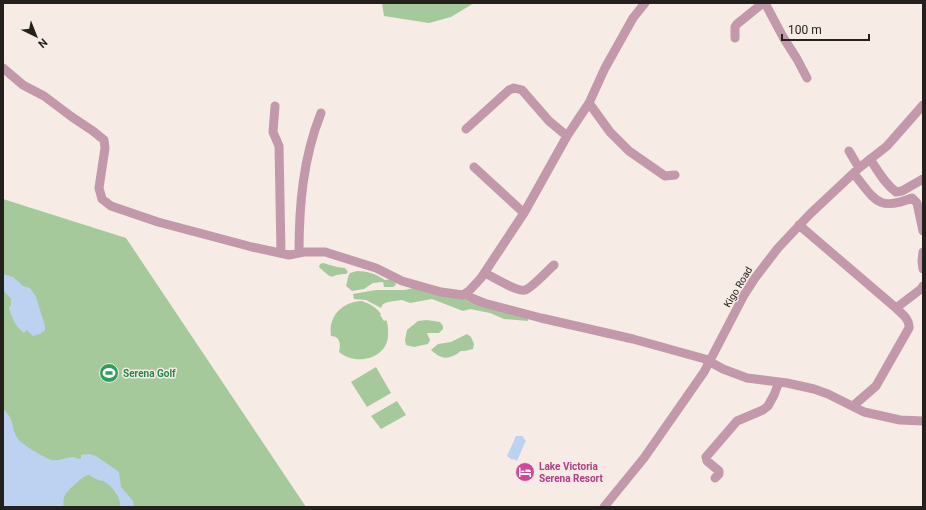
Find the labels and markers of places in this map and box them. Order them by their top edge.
sports icon: Serena Golf [98,362,120,384]
place label: Serena Golf [123,368,176,379]
hotel icon: Lake Victoria Serena Resort [514,461,536,483]
place label: Lake Victoria Serena Resort [539,461,603,484]

